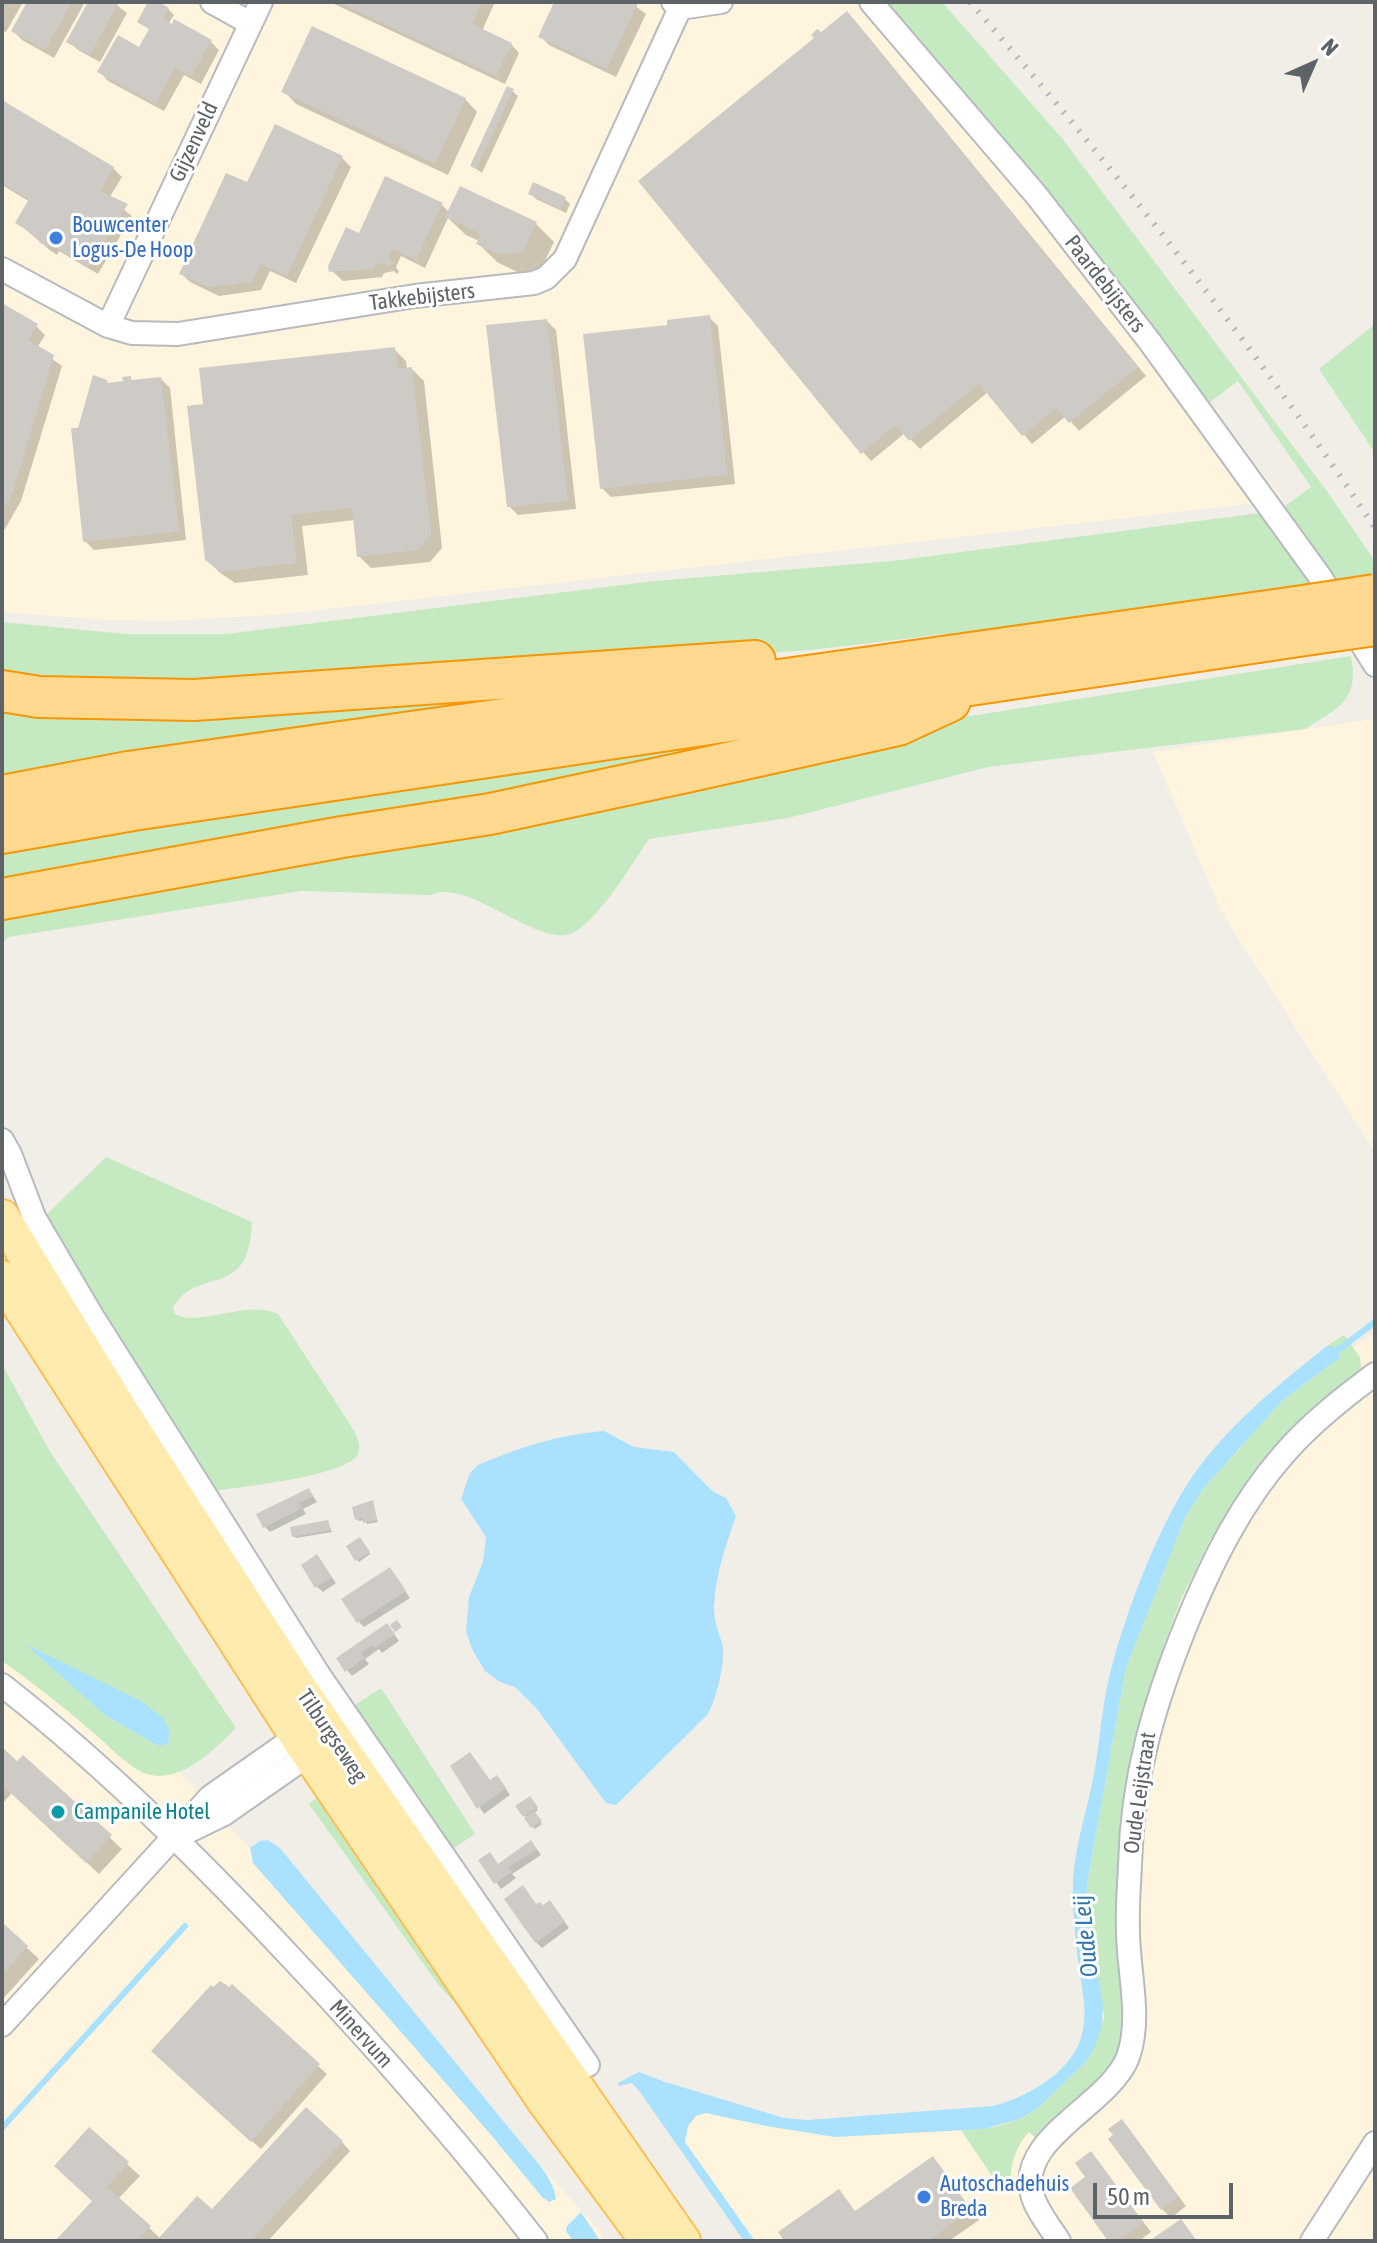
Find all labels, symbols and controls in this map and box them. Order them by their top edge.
north arrow [1273,24,1353,104]
text: N [1316,33,1344,61]
street label: Gijzenveld [164,98,224,186]
place label: Bouwcenter Logus-De Hoop [72,212,193,264]
marker: Bouwcenter Logus-De Hoop [47,229,65,247]
street label: Paardebijsters [1059,230,1151,338]
street label: Takkebijsters [368,277,476,317]
street label: Tilburgseweg [291,1685,373,1787]
street label: Oude Leijstraat [1118,1731,1162,1855]
place label: Campanile Hotel [74,1799,210,1825]
marker: Campanile Hotel [49,1803,67,1821]
water label: Oude Leij [1067,1894,1105,1978]
street label: Minervum [324,1995,398,2073]
scale bar [1097,2167,1237,2217]
place label: Autoschadehuis Breda [940,2171,1069,2222]
text: 50 m [1107,2183,1150,2210]
marker: Autoschadehuis Breda [915,2188,933,2206]

